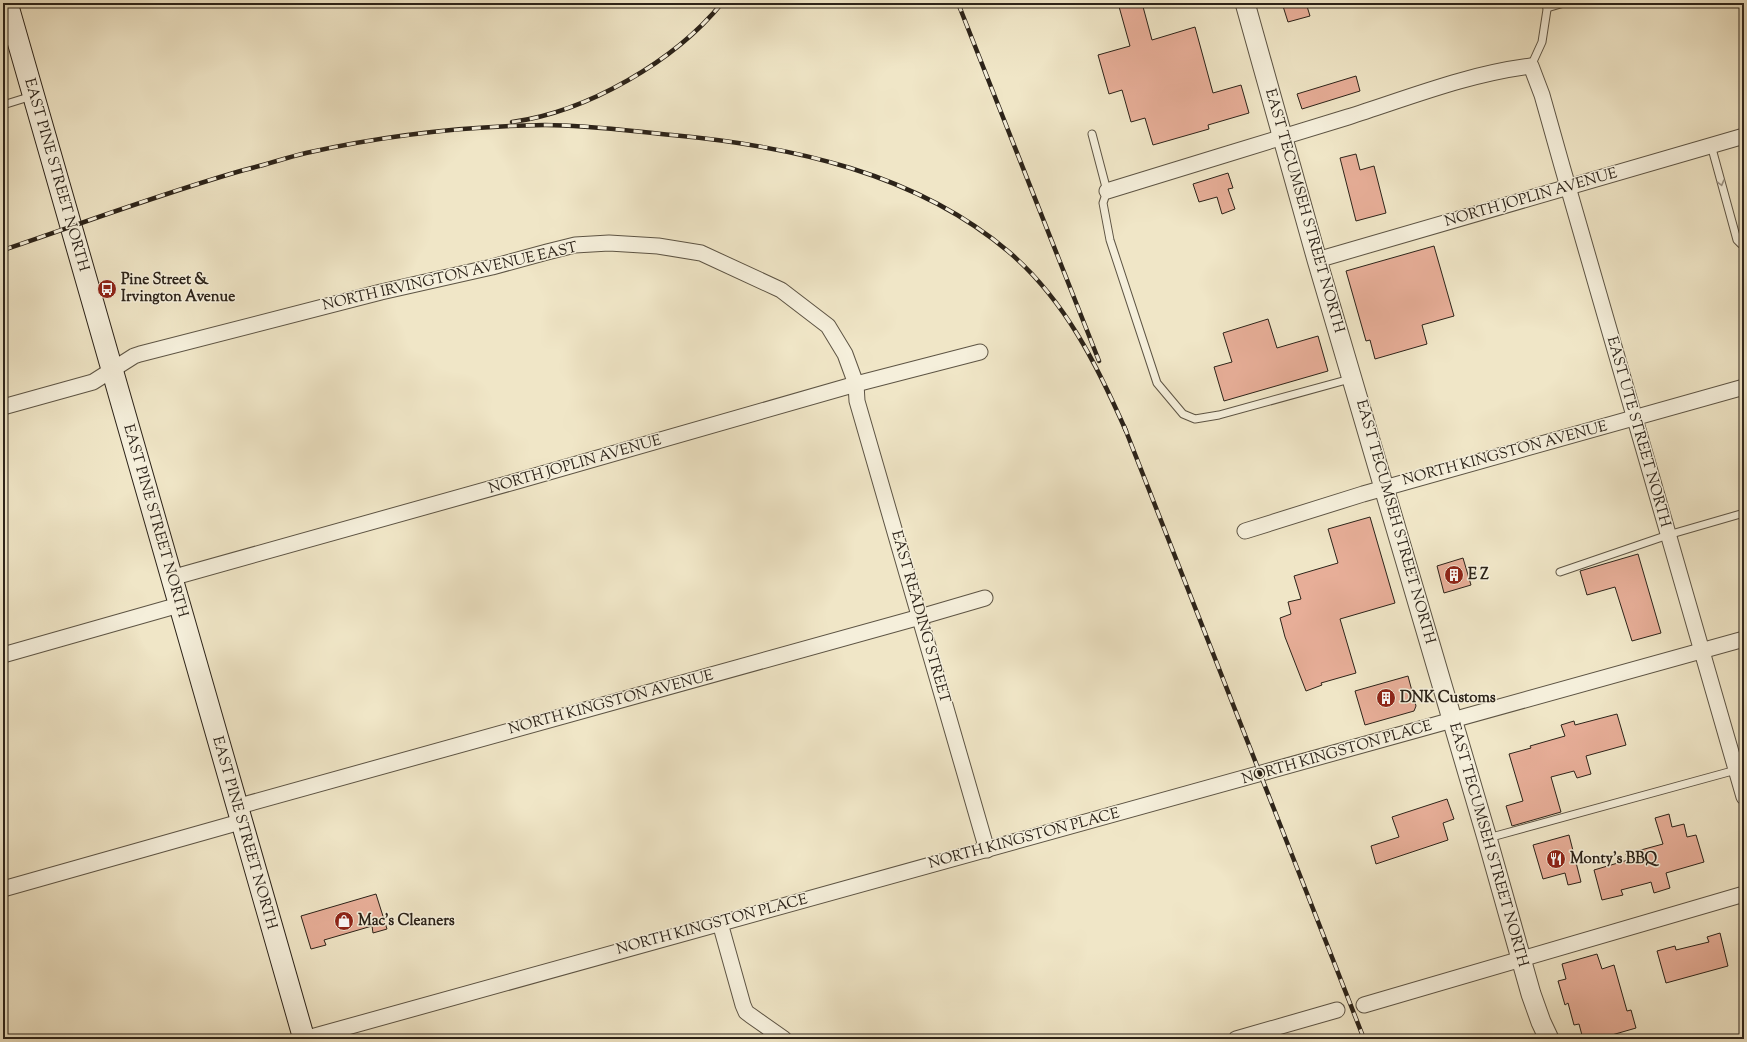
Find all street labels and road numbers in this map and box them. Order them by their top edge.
street label: EAST PINE STREET NORTH [18,76,94,274]
street label: EAST TECUMSEH STREET NORTH [1259,87,1349,336]
street label: NORTH JOPLIN AVENUE [1442,163,1620,233]
street label: NORTH IRVINGTON AVENUE EAST [320,237,580,317]
street label: EAST UTE STREET NORTH [1601,334,1675,530]
street label: EAST TECUMSEH STREET NORTH [1350,398,1440,647]
street label: NORTH KINGSTON AVENUE [1400,416,1610,492]
street label: EAST PINE STREET NORTH [117,422,193,620]
street label: NORTH JOPLIN AVENUE [486,430,664,500]
street label: EAST READING STREET [885,528,955,706]
street label: NORTH KINGSTON AVENUE [506,665,716,741]
street label: NORTH KINGSTON PLACE [1239,716,1435,790]
street label: EAST TECUMSEH STREET NORTH [1443,721,1533,970]
street label: EAST PINE STREET NORTH [206,734,282,932]
street label: NORTH KINGSTON PLACE [926,803,1122,875]
street label: NORTH KINGSTON PLACE [614,889,810,961]

